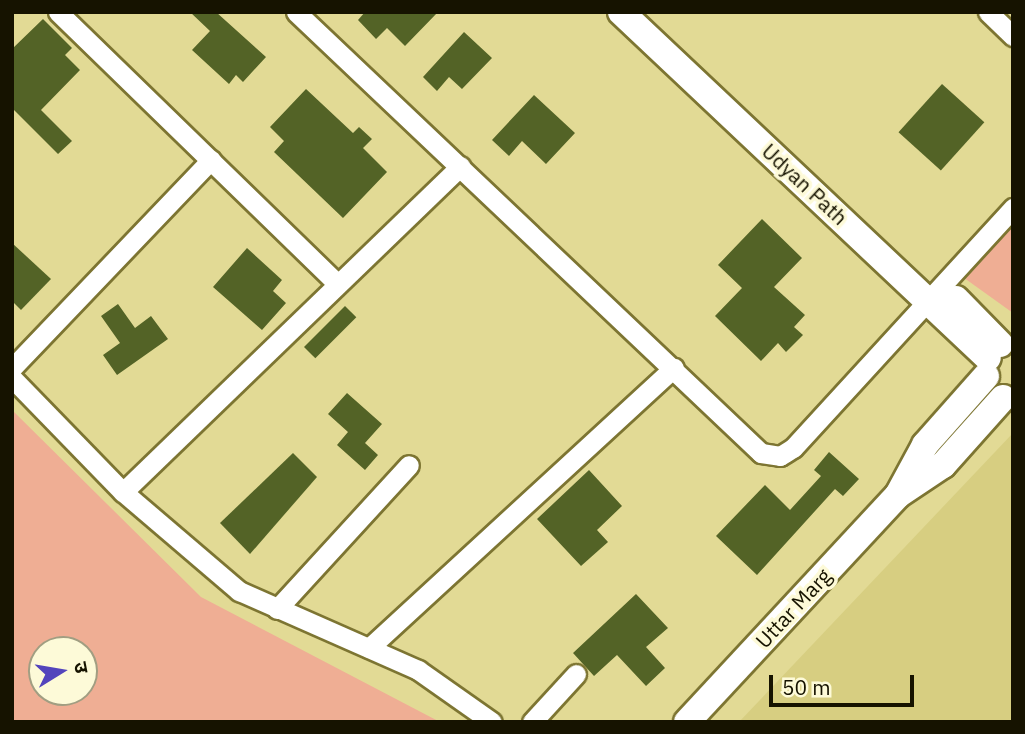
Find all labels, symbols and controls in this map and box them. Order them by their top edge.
street label: Udyan Path [757,138,853,230]
street label: Uttar Marg [750,563,836,653]
north arrow [28,636,98,706]
text: उ [69,660,94,675]
scale bar [773,660,918,704]
text: 50 m [782,673,831,701]

